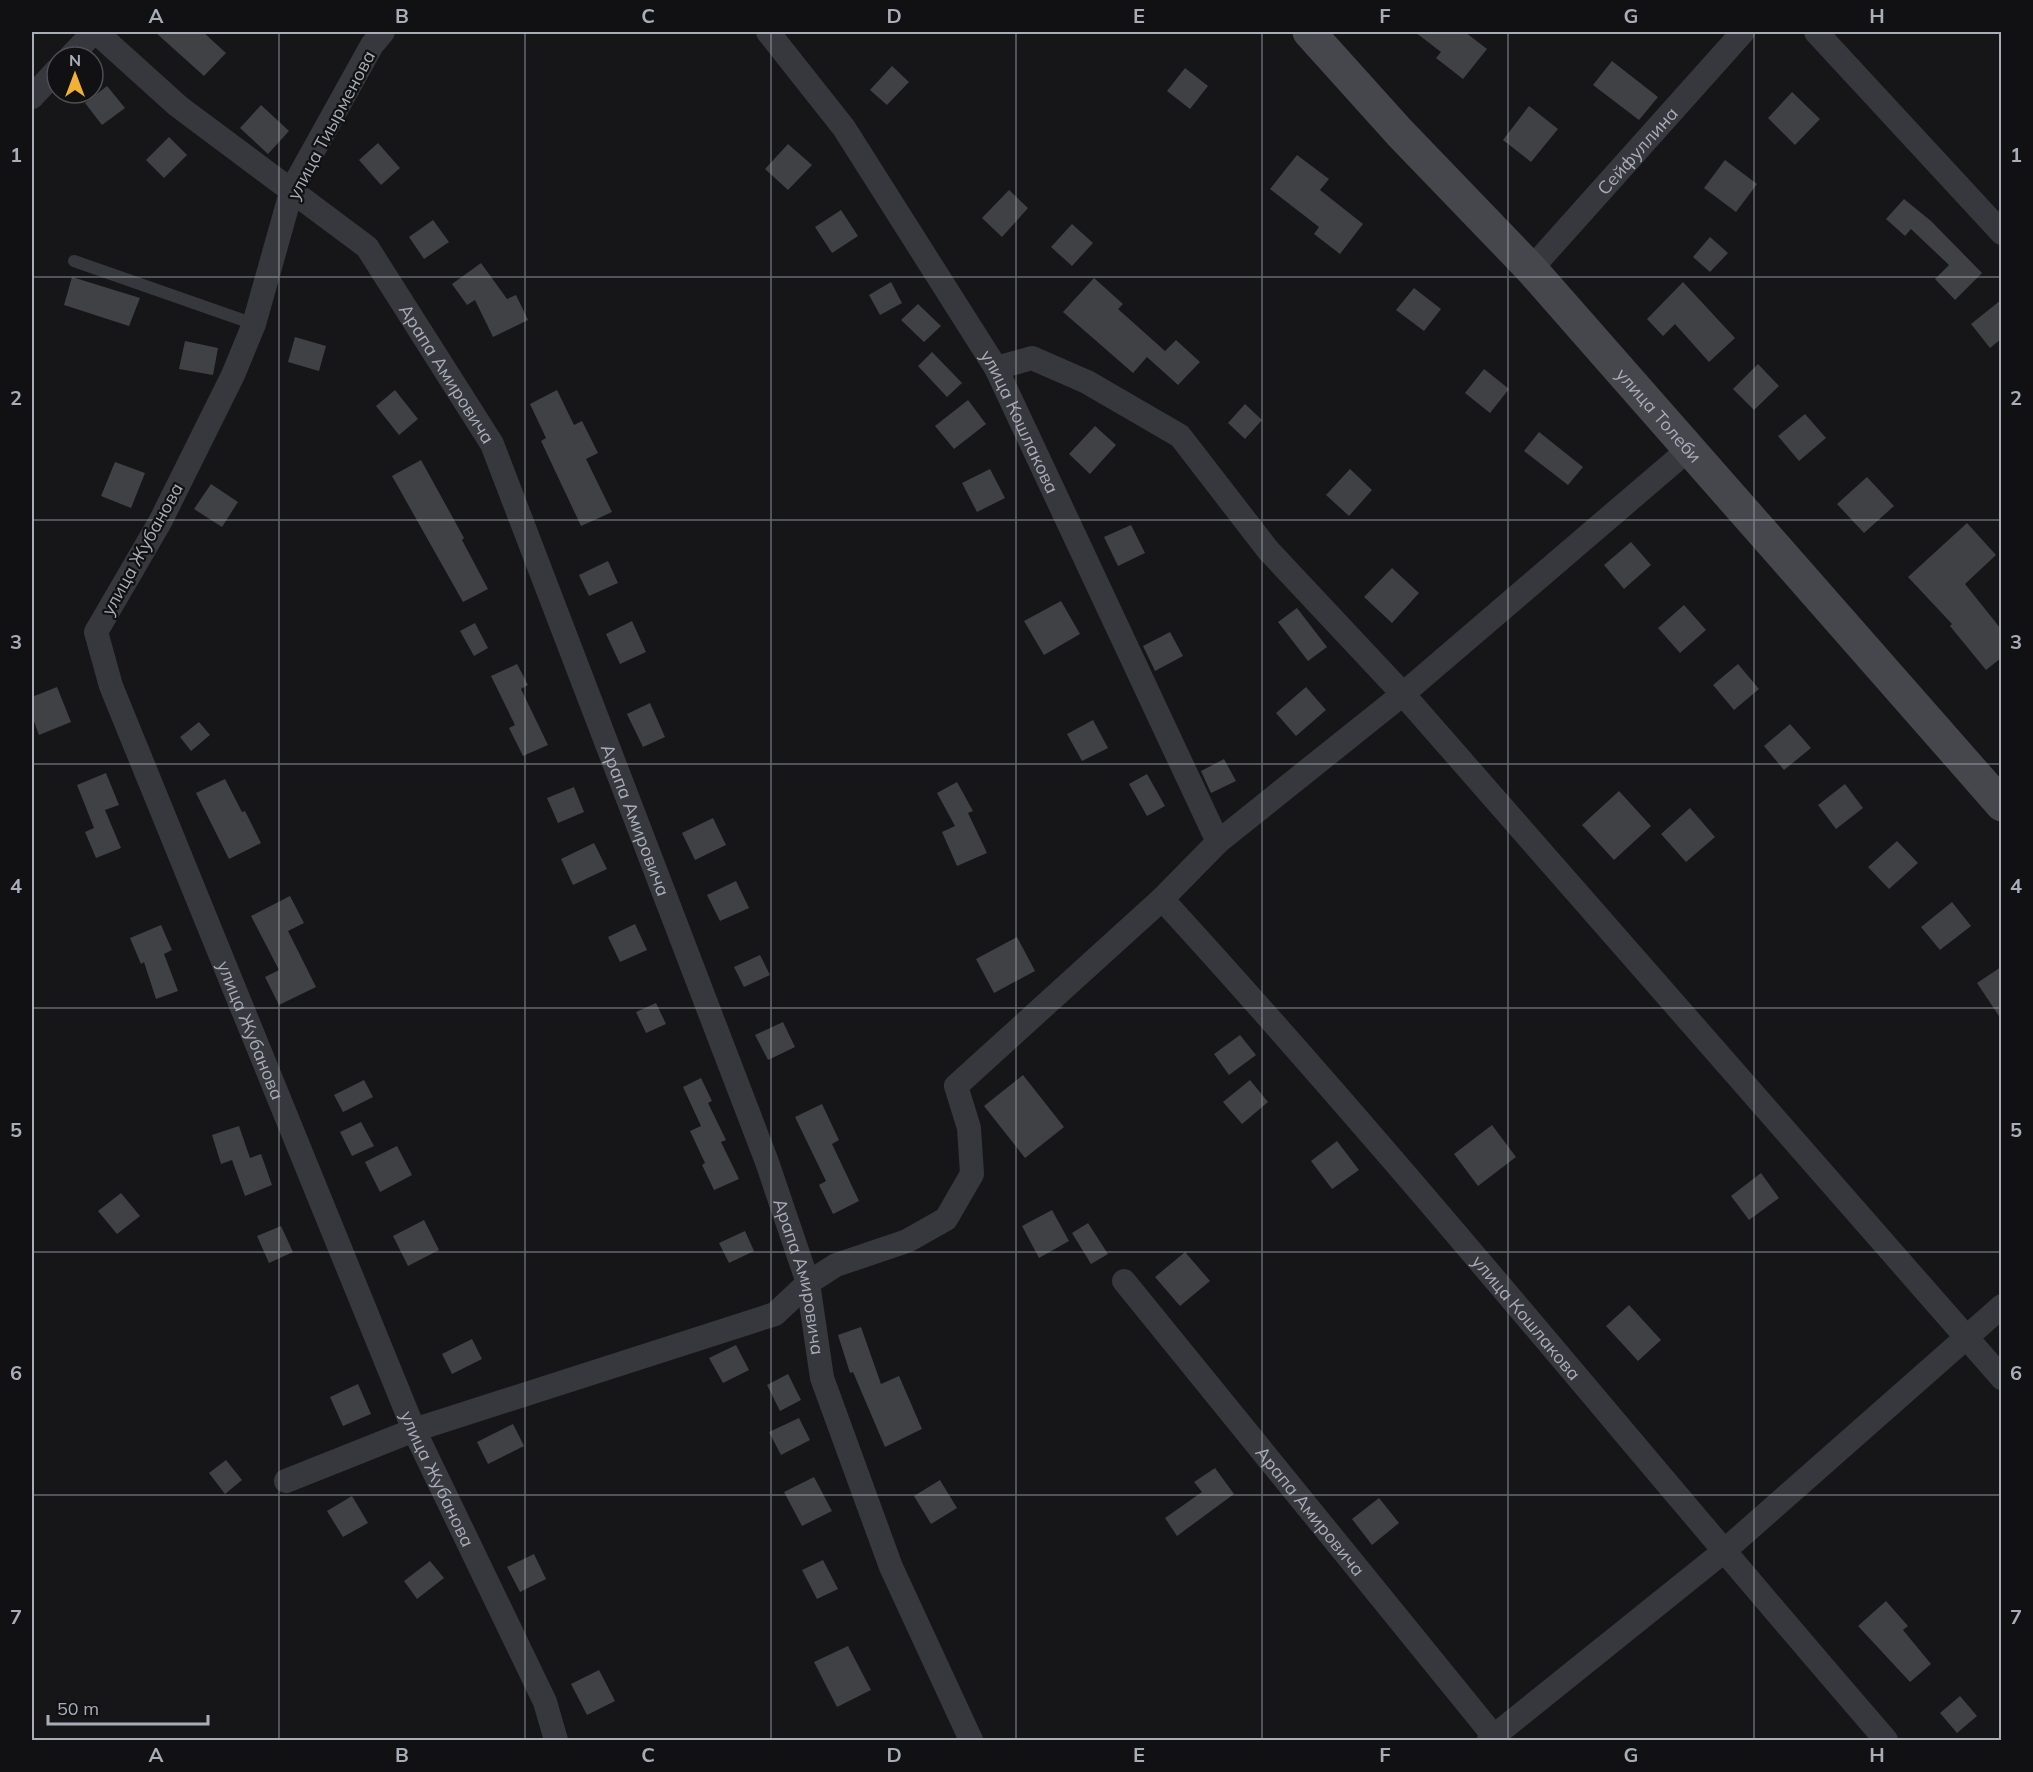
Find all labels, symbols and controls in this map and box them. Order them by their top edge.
text: A [149,3,164,28]
text: B [395,3,409,28]
text: C [641,3,655,28]
text: D [886,3,902,28]
text: E [1133,3,1145,28]
text: F [1379,3,1391,28]
text: G [1624,3,1638,28]
text: H [1869,3,1885,28]
north arrow [45,45,105,105]
street label: улица Тиырменова [282,46,380,204]
text: N [69,50,81,70]
street label: Сейфуллина [1592,102,1682,199]
text: 1 [10,142,22,167]
text: 1 [2010,142,2022,167]
street label: Арапа Амировича [394,299,500,448]
street label: улица Кошлакова [976,345,1064,497]
street label: улица Толеби [1611,363,1707,467]
text: 2 [10,385,22,410]
text: 2 [2010,385,2022,410]
street label: улица Жубанова [96,479,188,619]
text: 3 [10,629,22,654]
text: 3 [2010,629,2022,654]
street label: Арапа Амировича [596,741,675,899]
text: 4 [10,873,22,898]
text: 4 [2010,873,2022,898]
street label: улица Жубанова [212,957,290,1103]
text: 5 [10,1117,22,1142]
text: 5 [2010,1117,2022,1142]
street label: Арапа Амировича [769,1195,830,1356]
street label: улица Кошлакова [1467,1250,1586,1384]
text: 6 [10,1360,22,1385]
text: 6 [2010,1360,2022,1385]
street label: улица Жубанова [396,1407,480,1550]
street label: Арапа Амировича [1251,1441,1370,1580]
text: 7 [10,1604,22,1629]
text: 7 [2010,1604,2022,1629]
scale bar [48,1688,208,1726]
text: 50 m [57,1697,99,1720]
text: A [149,1742,164,1767]
text: B [395,1742,409,1767]
text: C [641,1742,655,1767]
text: D [886,1742,902,1767]
text: E [1133,1742,1145,1767]
text: F [1379,1742,1391,1767]
text: G [1624,1742,1638,1767]
text: H [1869,1742,1885,1767]

